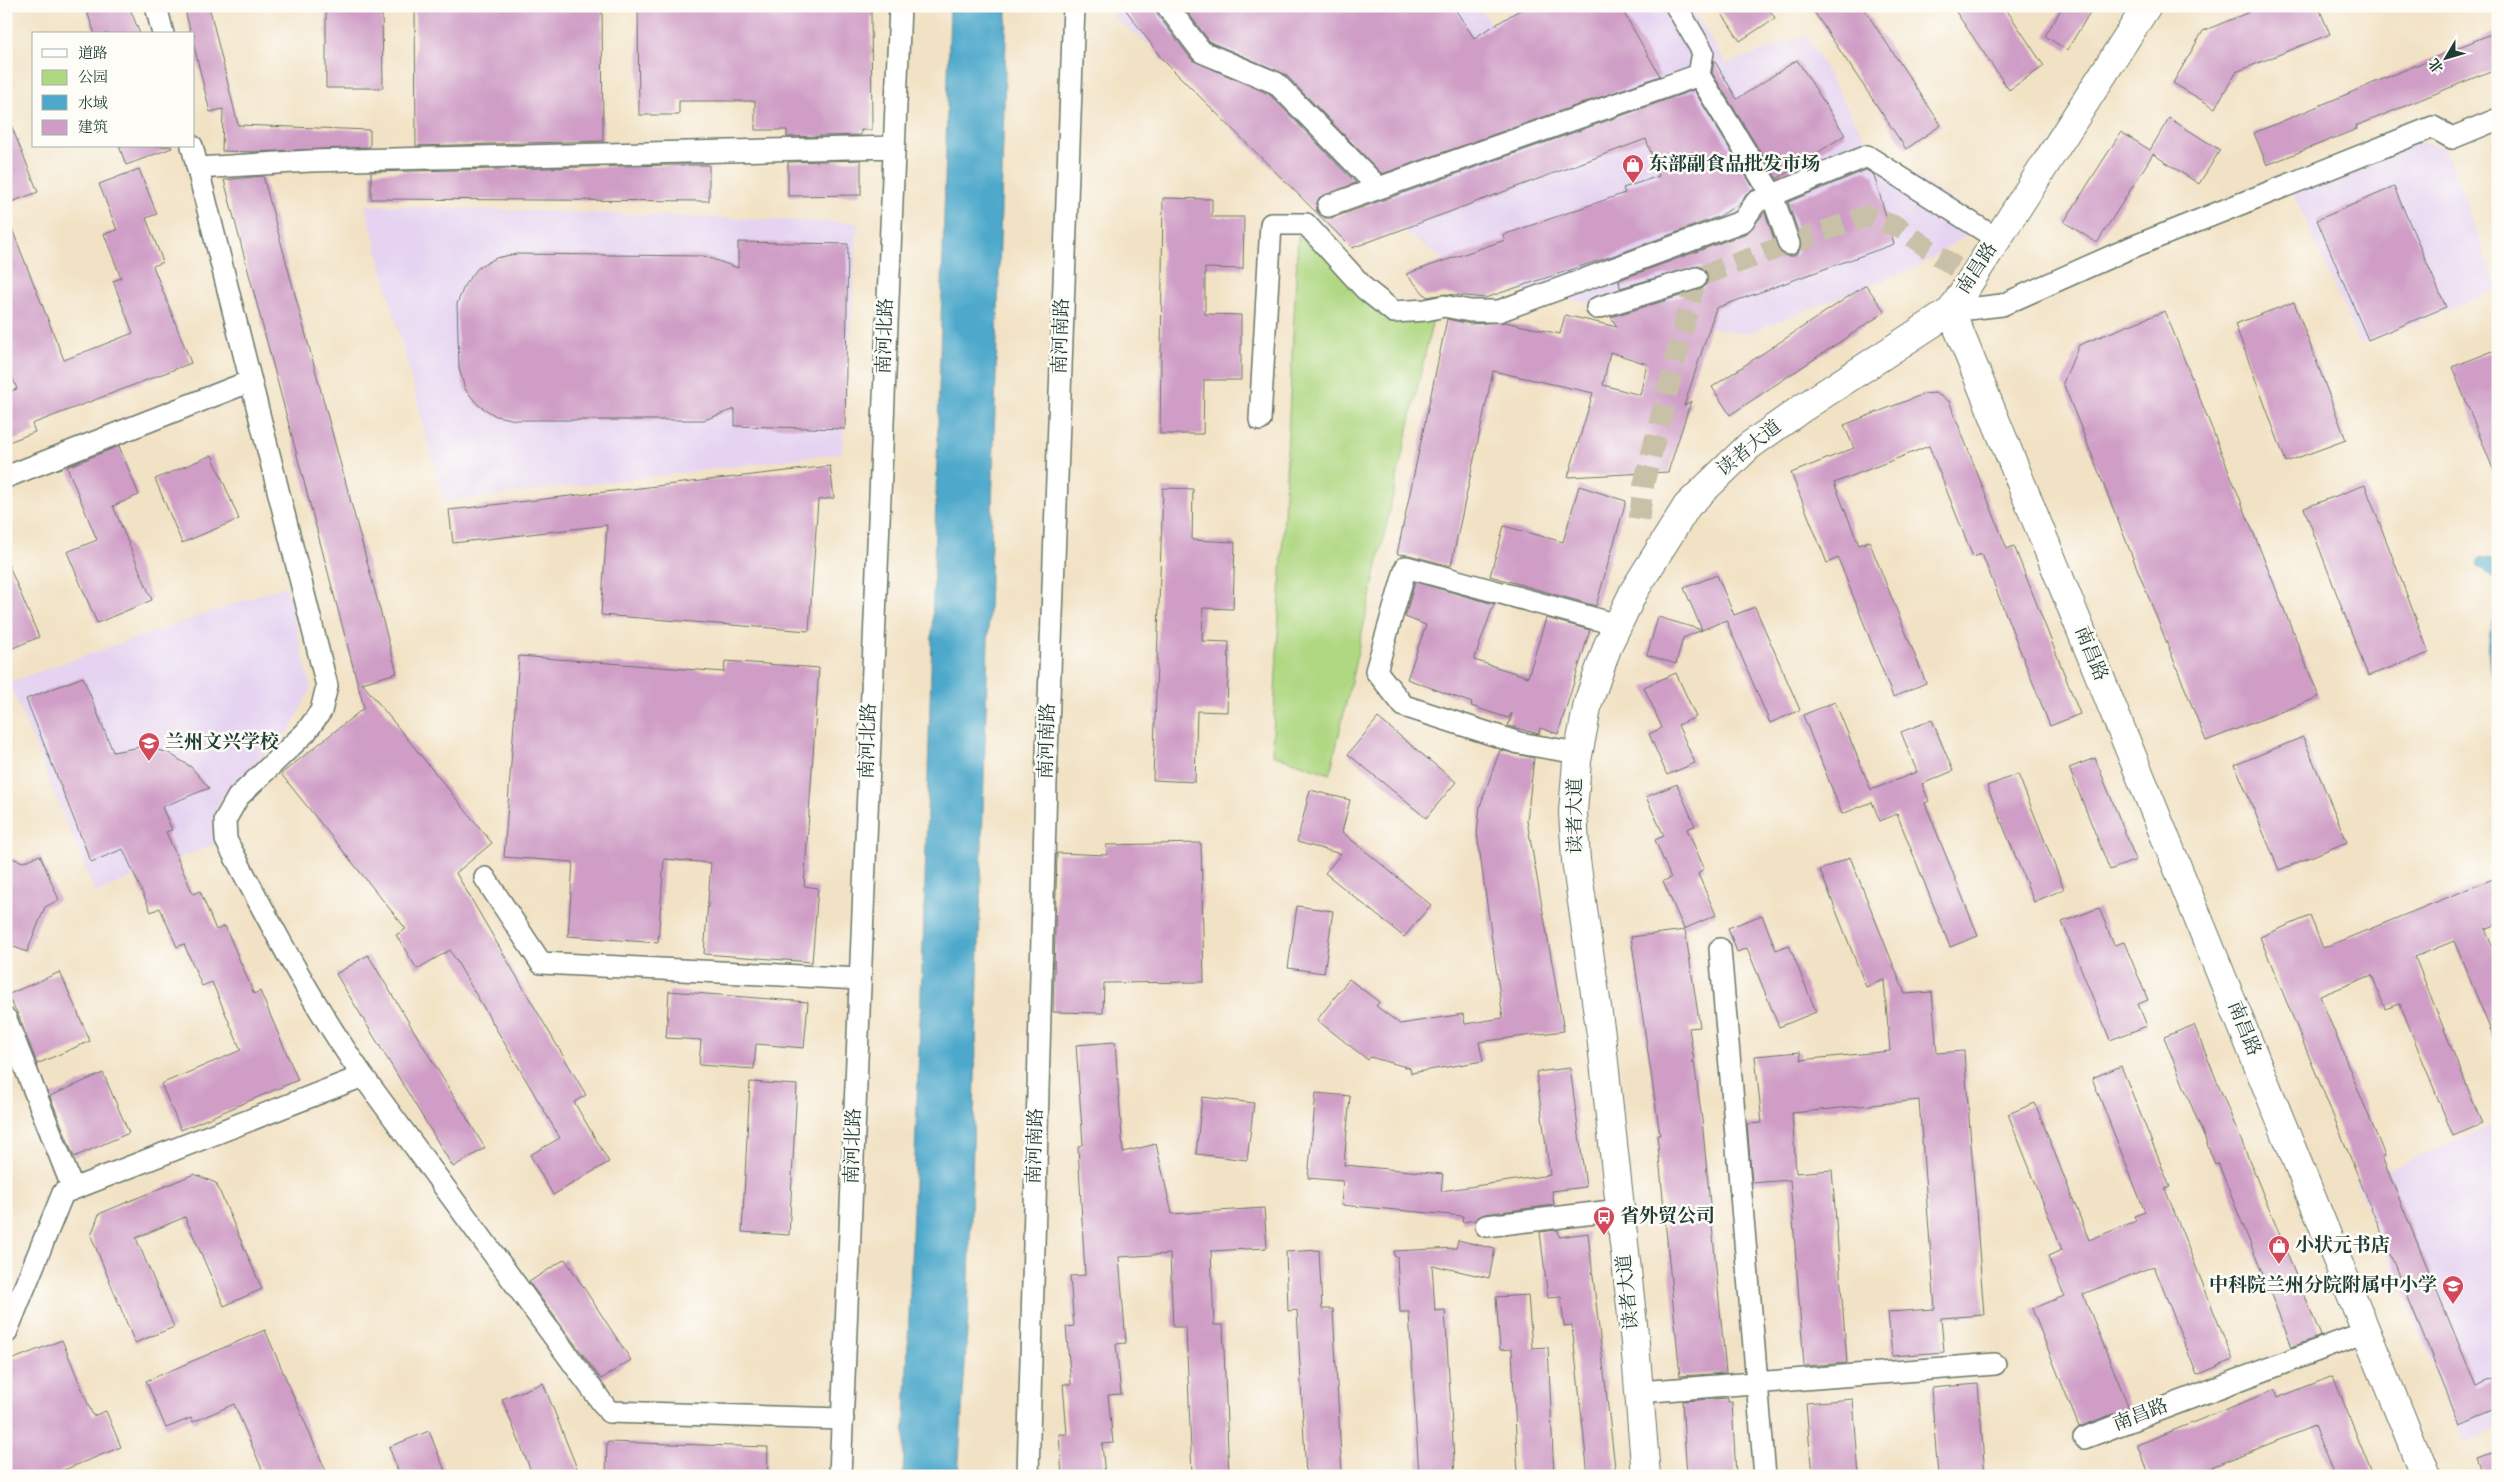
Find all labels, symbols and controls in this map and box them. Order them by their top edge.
legend [32,32,195,148]
north arrow [2422,32,2472,82]
text: 道路 [78,44,108,65]
text: 北 [2425,53,2450,76]
text: 公园 [78,68,108,89]
text: 水域 [78,94,108,115]
text: 建筑 [78,118,108,139]
place label: 东部副食品批发市场 [1649,152,1820,179]
shop icon: 东部副食品批发市场 [1621,153,1645,184]
street label: 南昌路 [1951,238,2005,300]
street label: 南河北路 [871,298,901,374]
street label: 南河南路 [1047,298,1077,374]
street label: 读者大道 [1712,415,1788,483]
street label: 南昌路 [2067,623,2113,685]
street label: 南河北路 [854,703,884,779]
street label: 南河南路 [1033,703,1063,779]
place label: 兰州文兴学校 [165,730,279,757]
school or university icon: 兰州文兴学校 [137,731,161,762]
street label: 读者大道 [1563,778,1590,854]
street label: 南昌路 [2220,998,2266,1060]
street label: 南河北路 [839,1108,869,1184]
street label: 南河南路 [1021,1108,1051,1184]
place label: 省外贸公司 [1620,1204,1715,1231]
bus stop icon: 省外贸公司 [1592,1205,1616,1236]
place label: 小状元书店 [2295,1233,2390,1260]
shop icon: 小状元书店 [2267,1234,2291,1265]
street label: 读者大道 [1612,1253,1646,1331]
place label: 中科院兰州分院附属中小学 [2209,1273,2437,1300]
school or university icon: 中科院兰州分院附属中小学 [2441,1274,2465,1305]
street label: 南昌路 [2110,1393,2172,1439]

